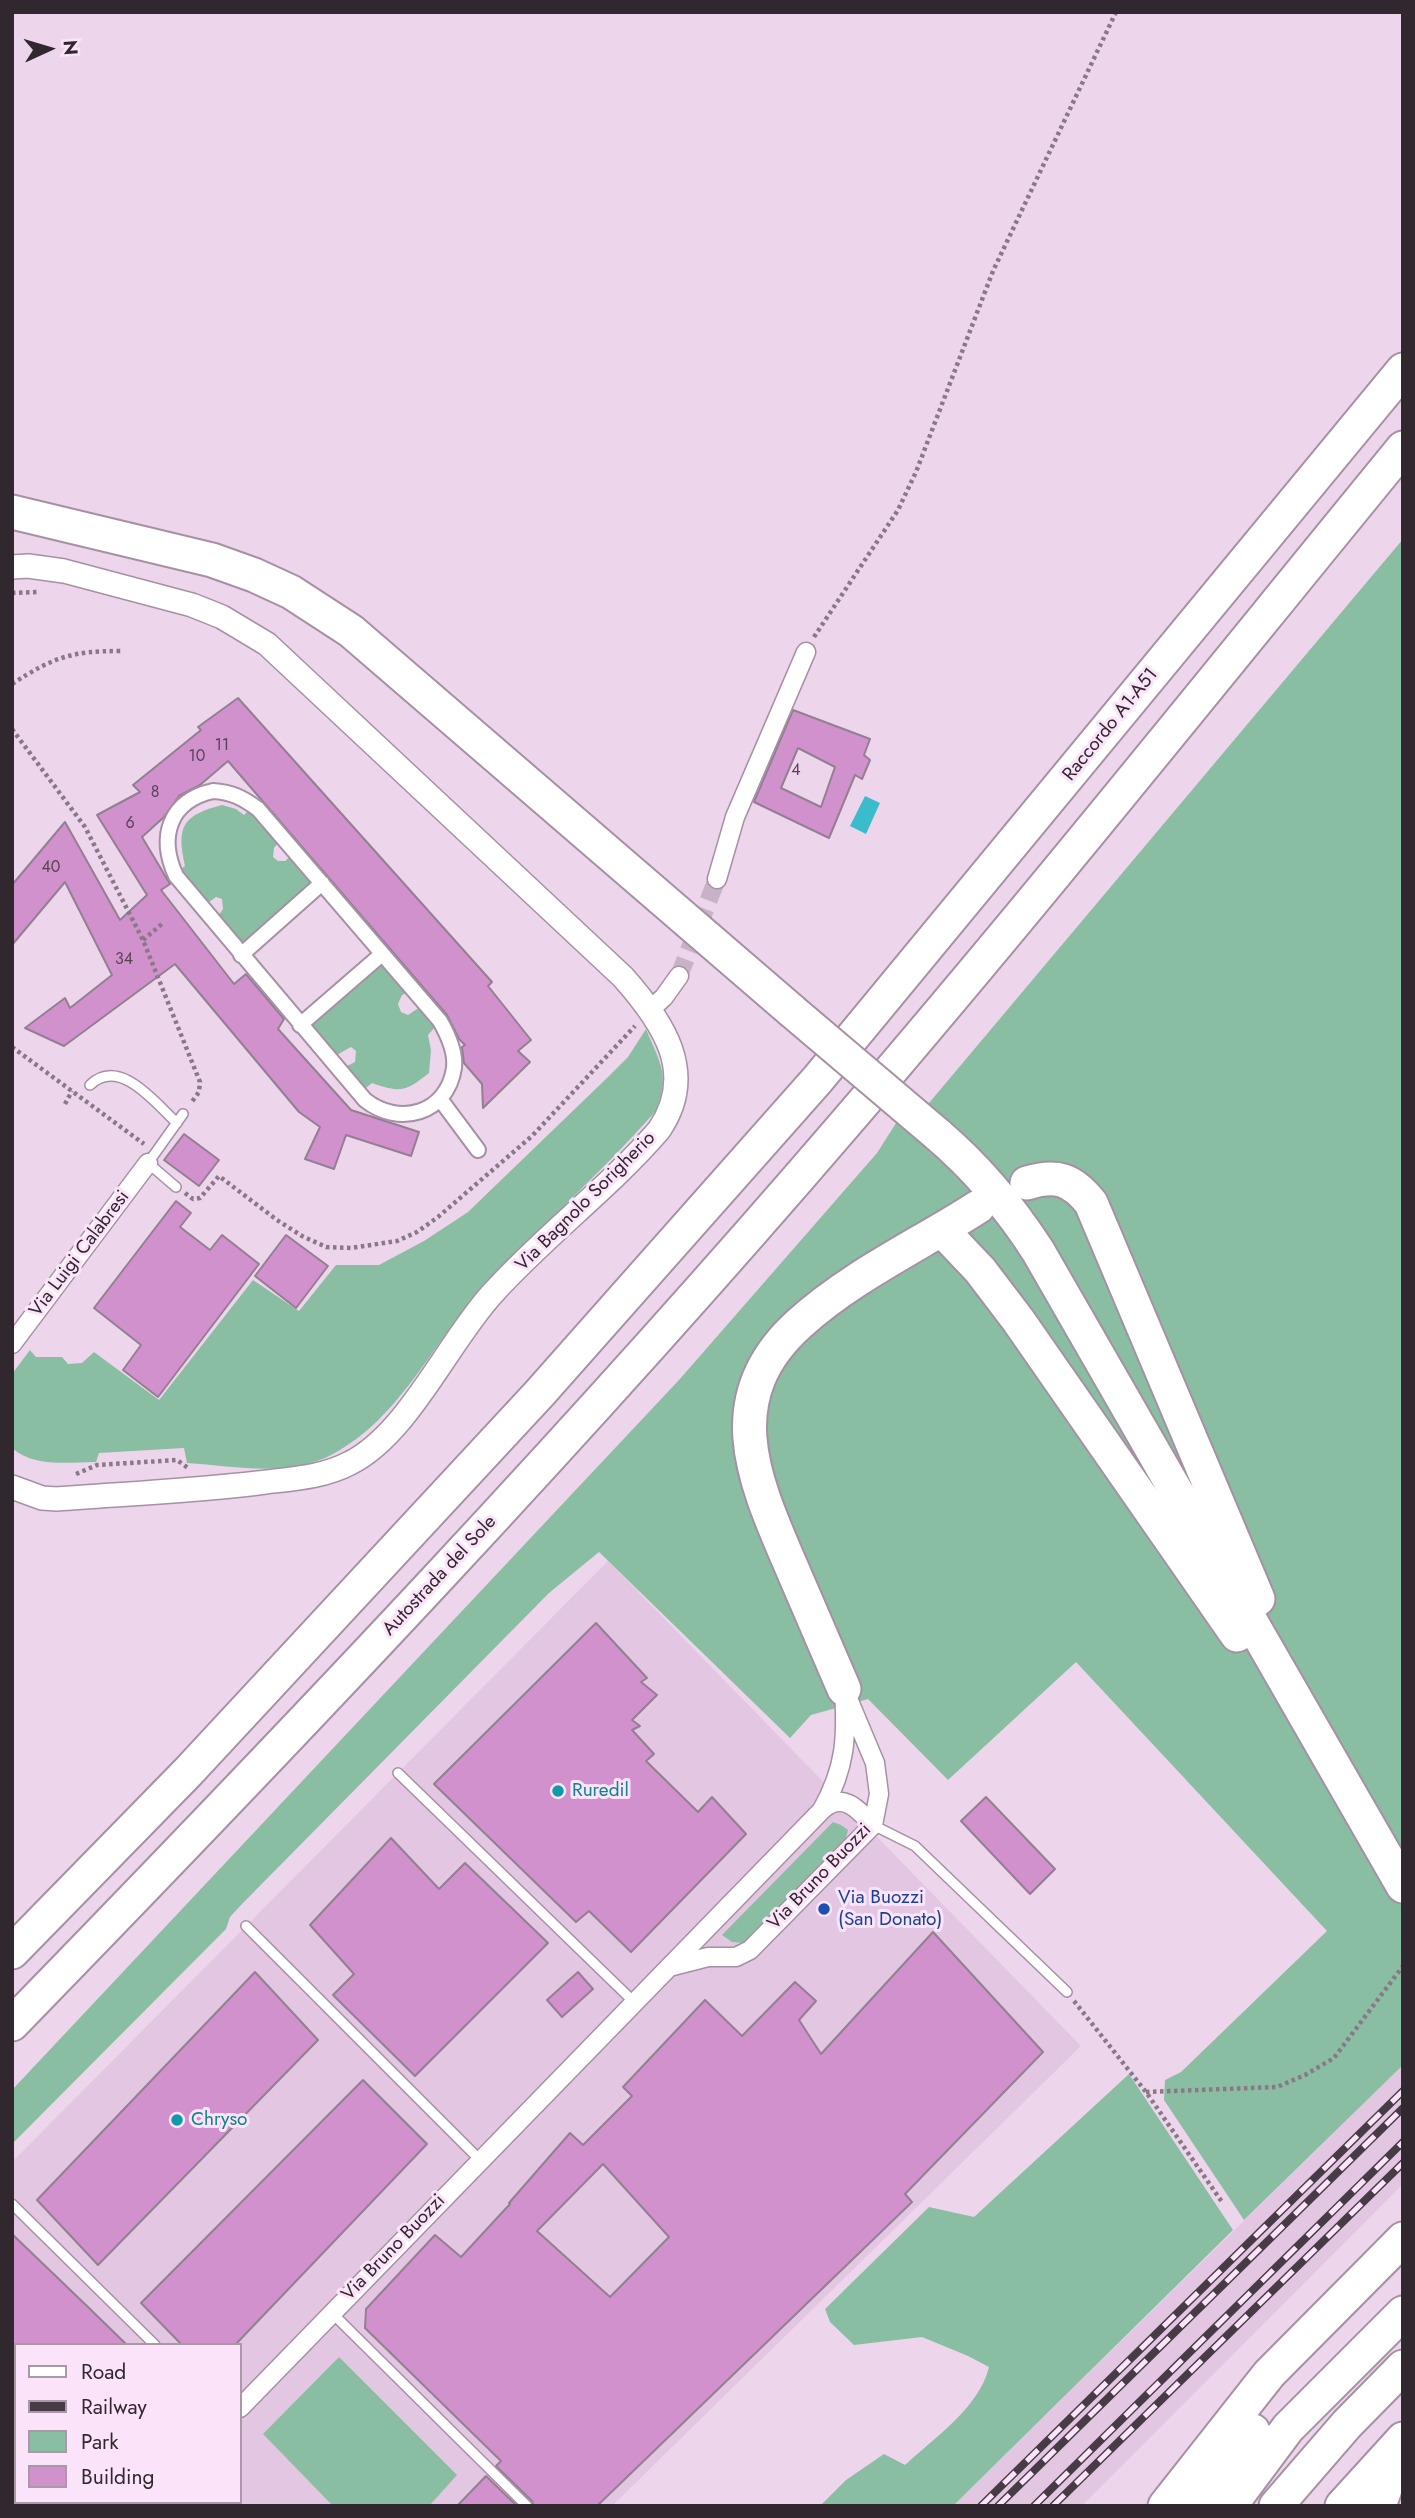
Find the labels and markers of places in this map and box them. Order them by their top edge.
place label: Ruredil [572,1780,629,1802]
marker: Ruredil [550,1783,566,1799]
place label: Via Buozzi (San Donato) [838,1887,942,1931]
marker: Via Buozzi (San Donato) [816,1901,832,1917]
place label: Chryso [191,2109,247,2131]
marker: Chryso [169,2112,185,2128]

